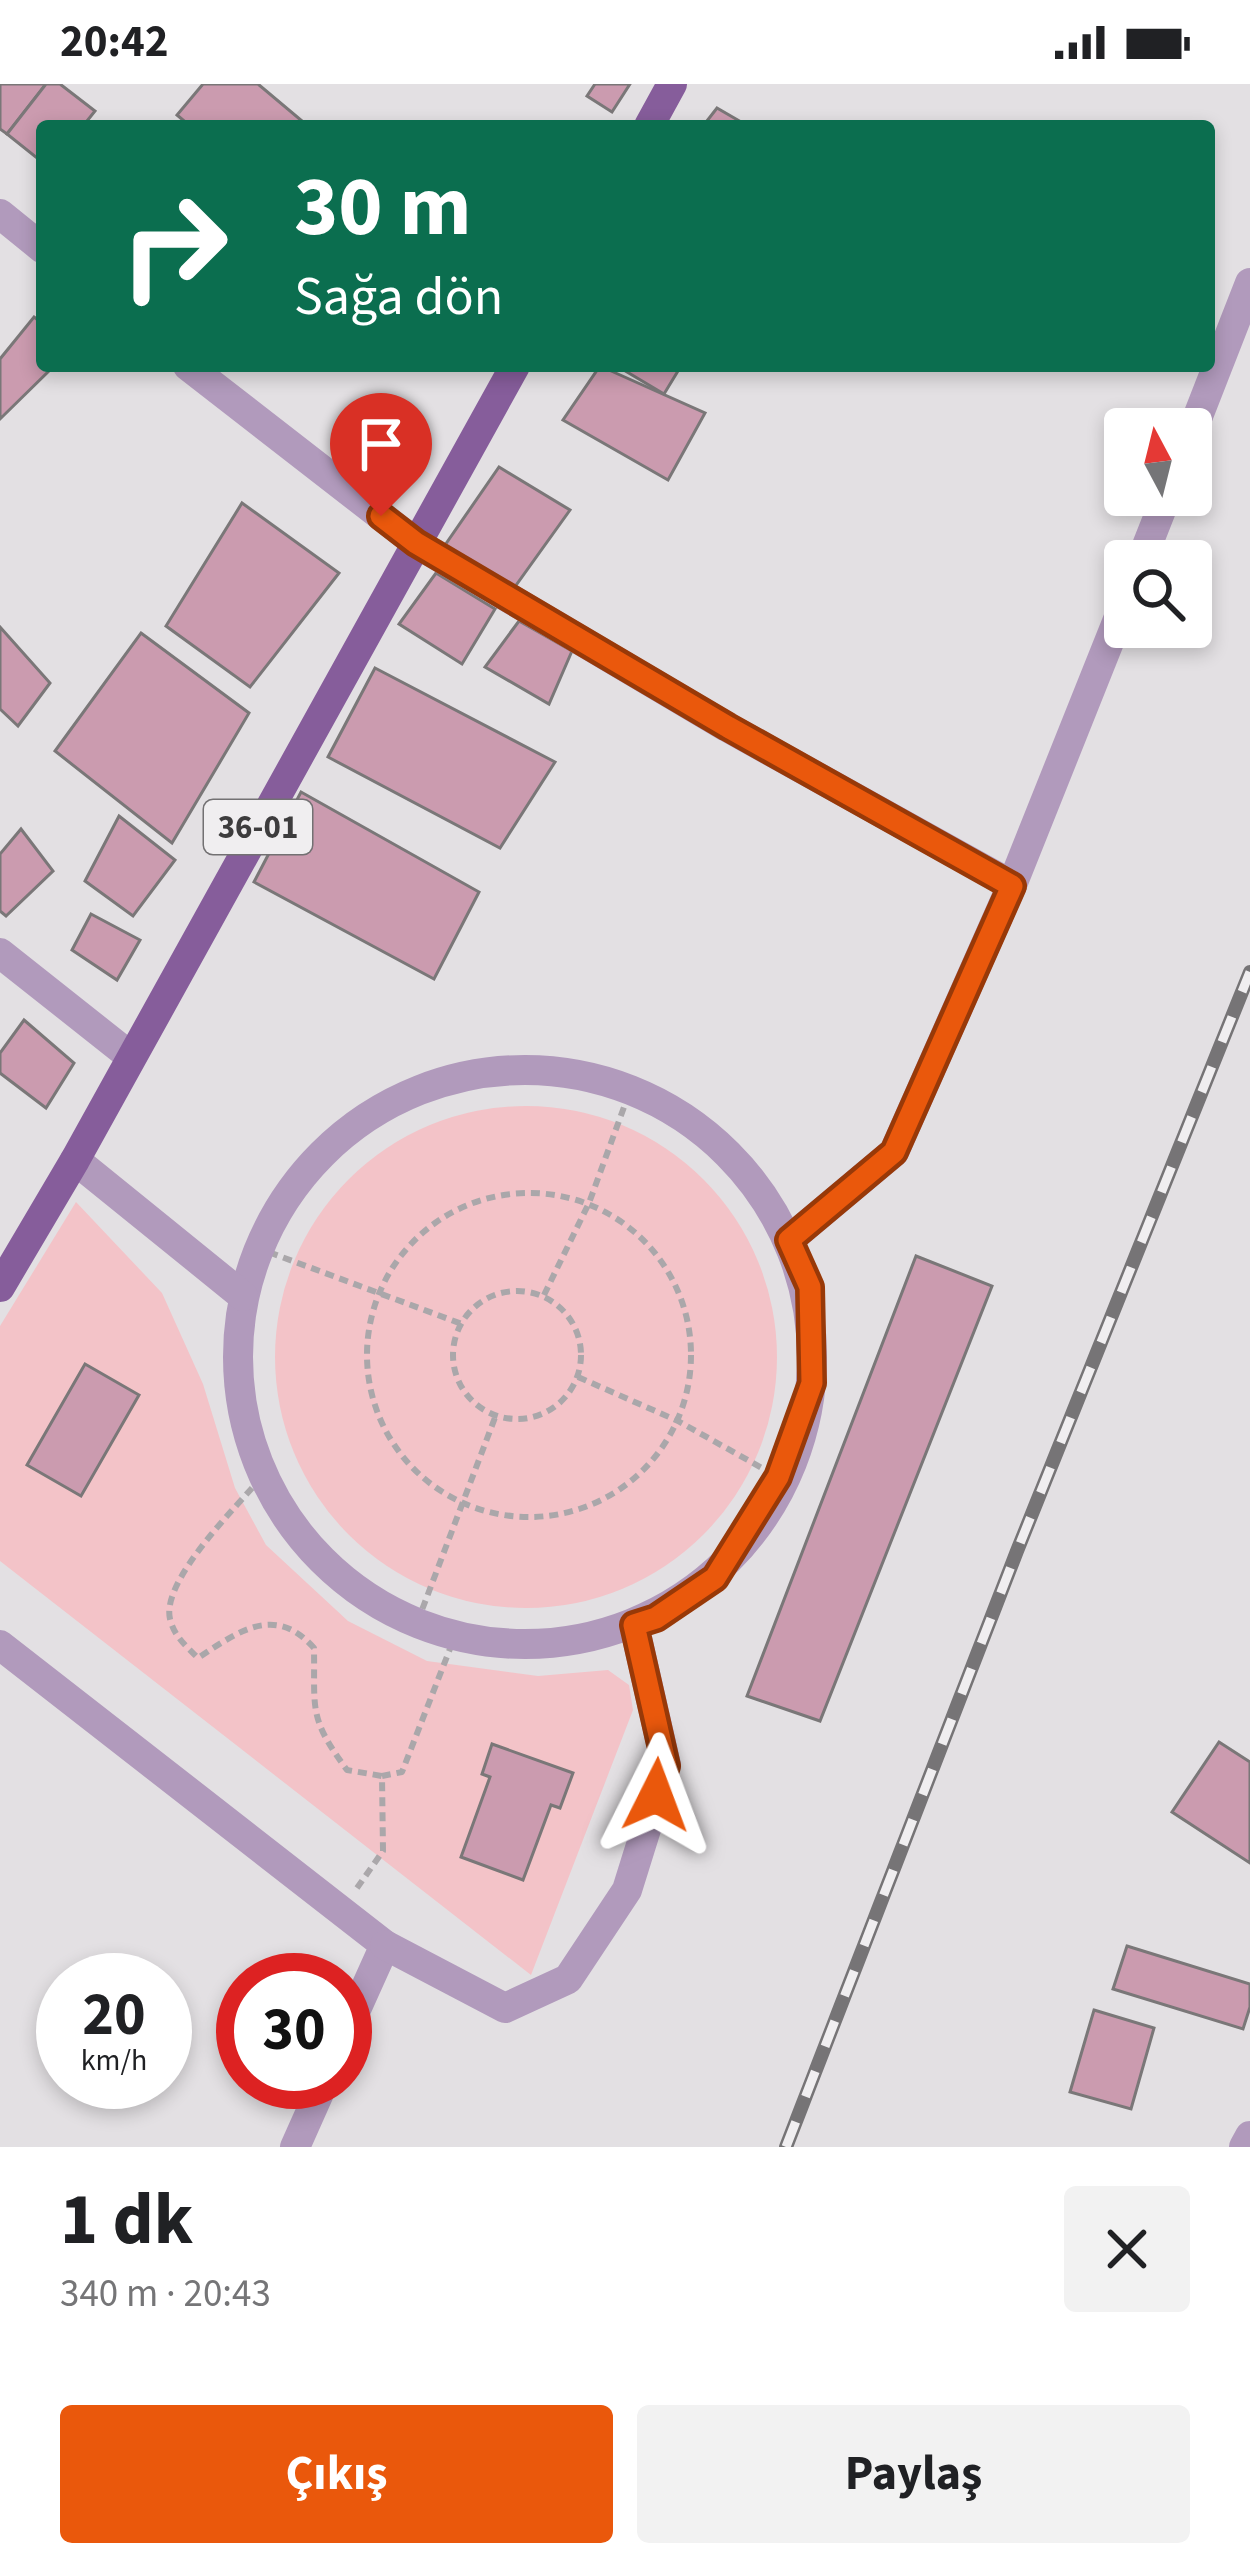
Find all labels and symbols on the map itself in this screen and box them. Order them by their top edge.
pin [330,393,432,516]
north arrow [1104,408,1212,516]
road number: 36-01 [204,800,312,854]
position arrow [593,1732,719,1858]
speed limit sign: 30 [216,1953,372,2109]

